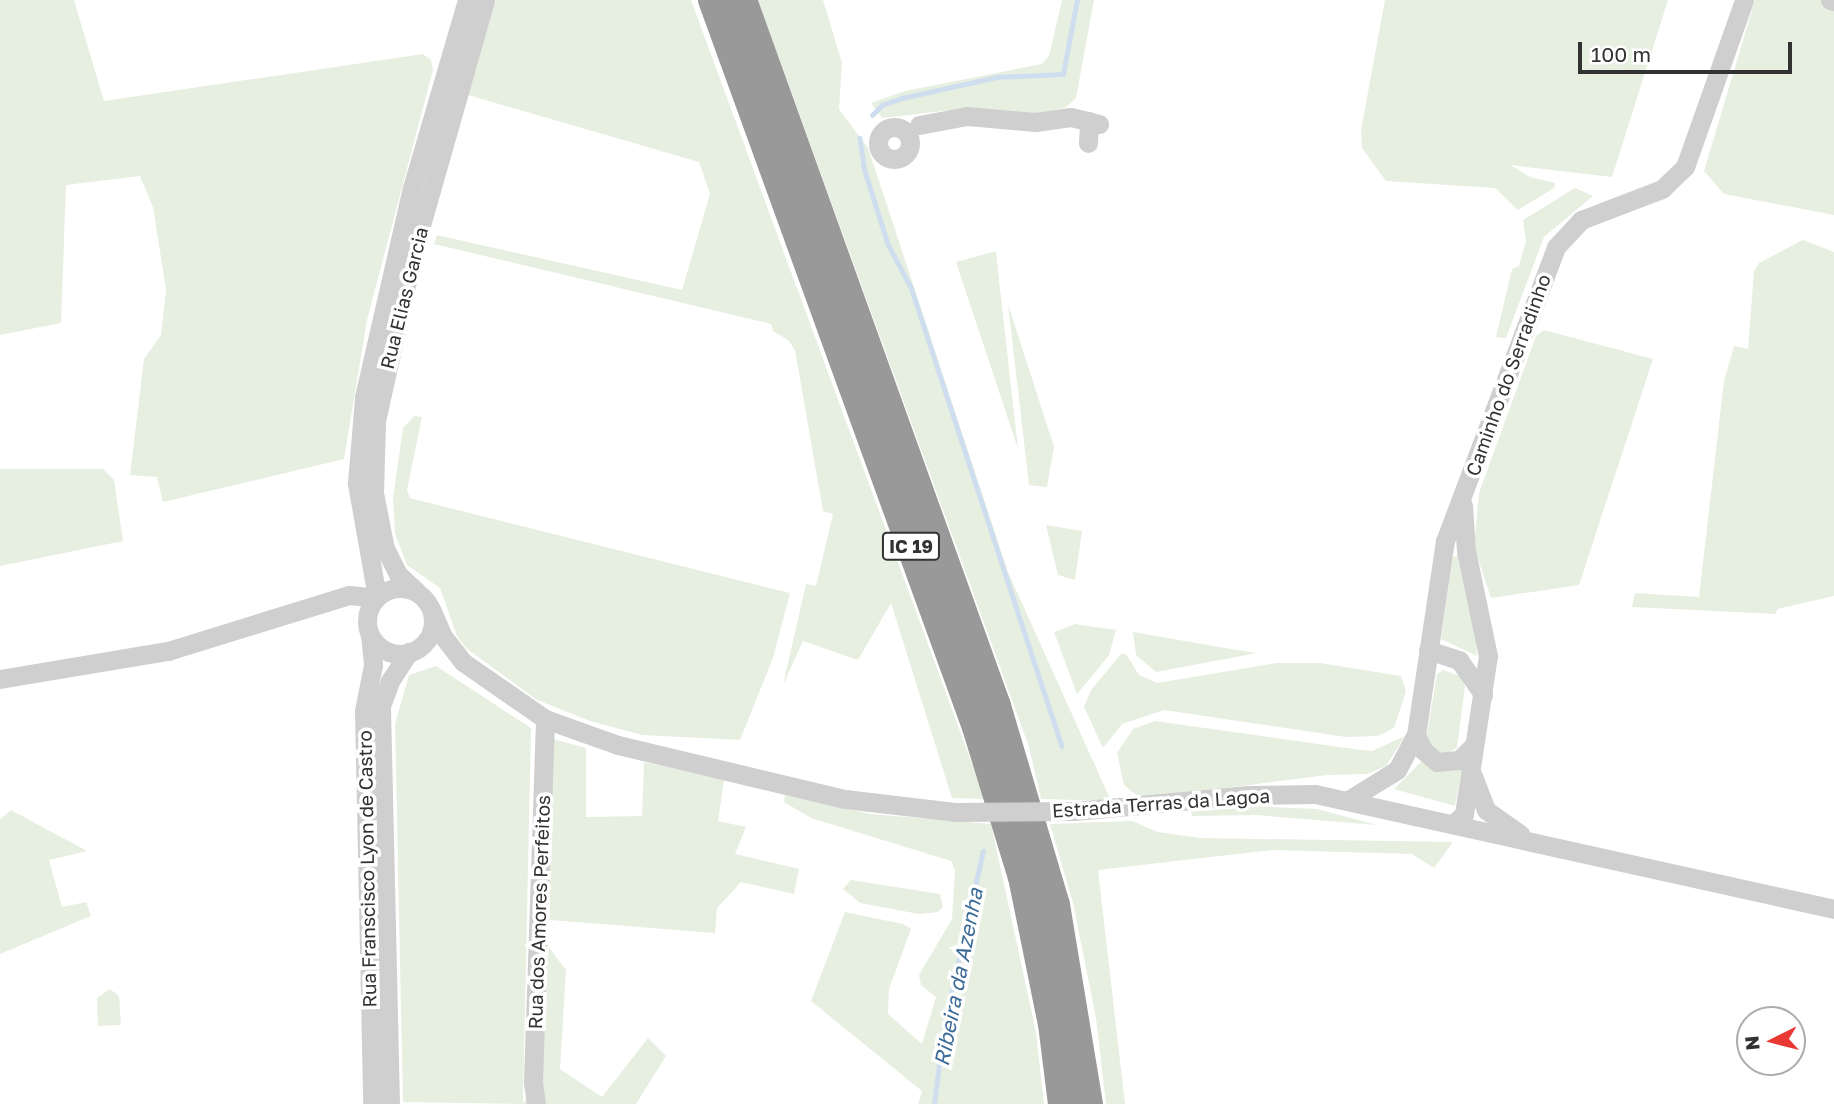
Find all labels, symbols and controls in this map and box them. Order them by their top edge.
scale bar [1582,28,1796,72]
text: 100 m [1591,41,1651,67]
street label: Rua Elias Garcia [375,225,433,371]
street label: Caminho do Serradinho [1461,271,1555,479]
road number: IC 19 [881,532,941,560]
street label: Rua Franscisco Lyon de Castro [353,730,381,1008]
street label: Estrada Terras da Lagoa [1051,784,1271,822]
street label: Rua dos Amores Perfeitos [524,794,554,1030]
water label: Ribeira da Azenha [928,886,988,1068]
north arrow [1736,1006,1806,1076]
text: N [1739,1035,1764,1051]

